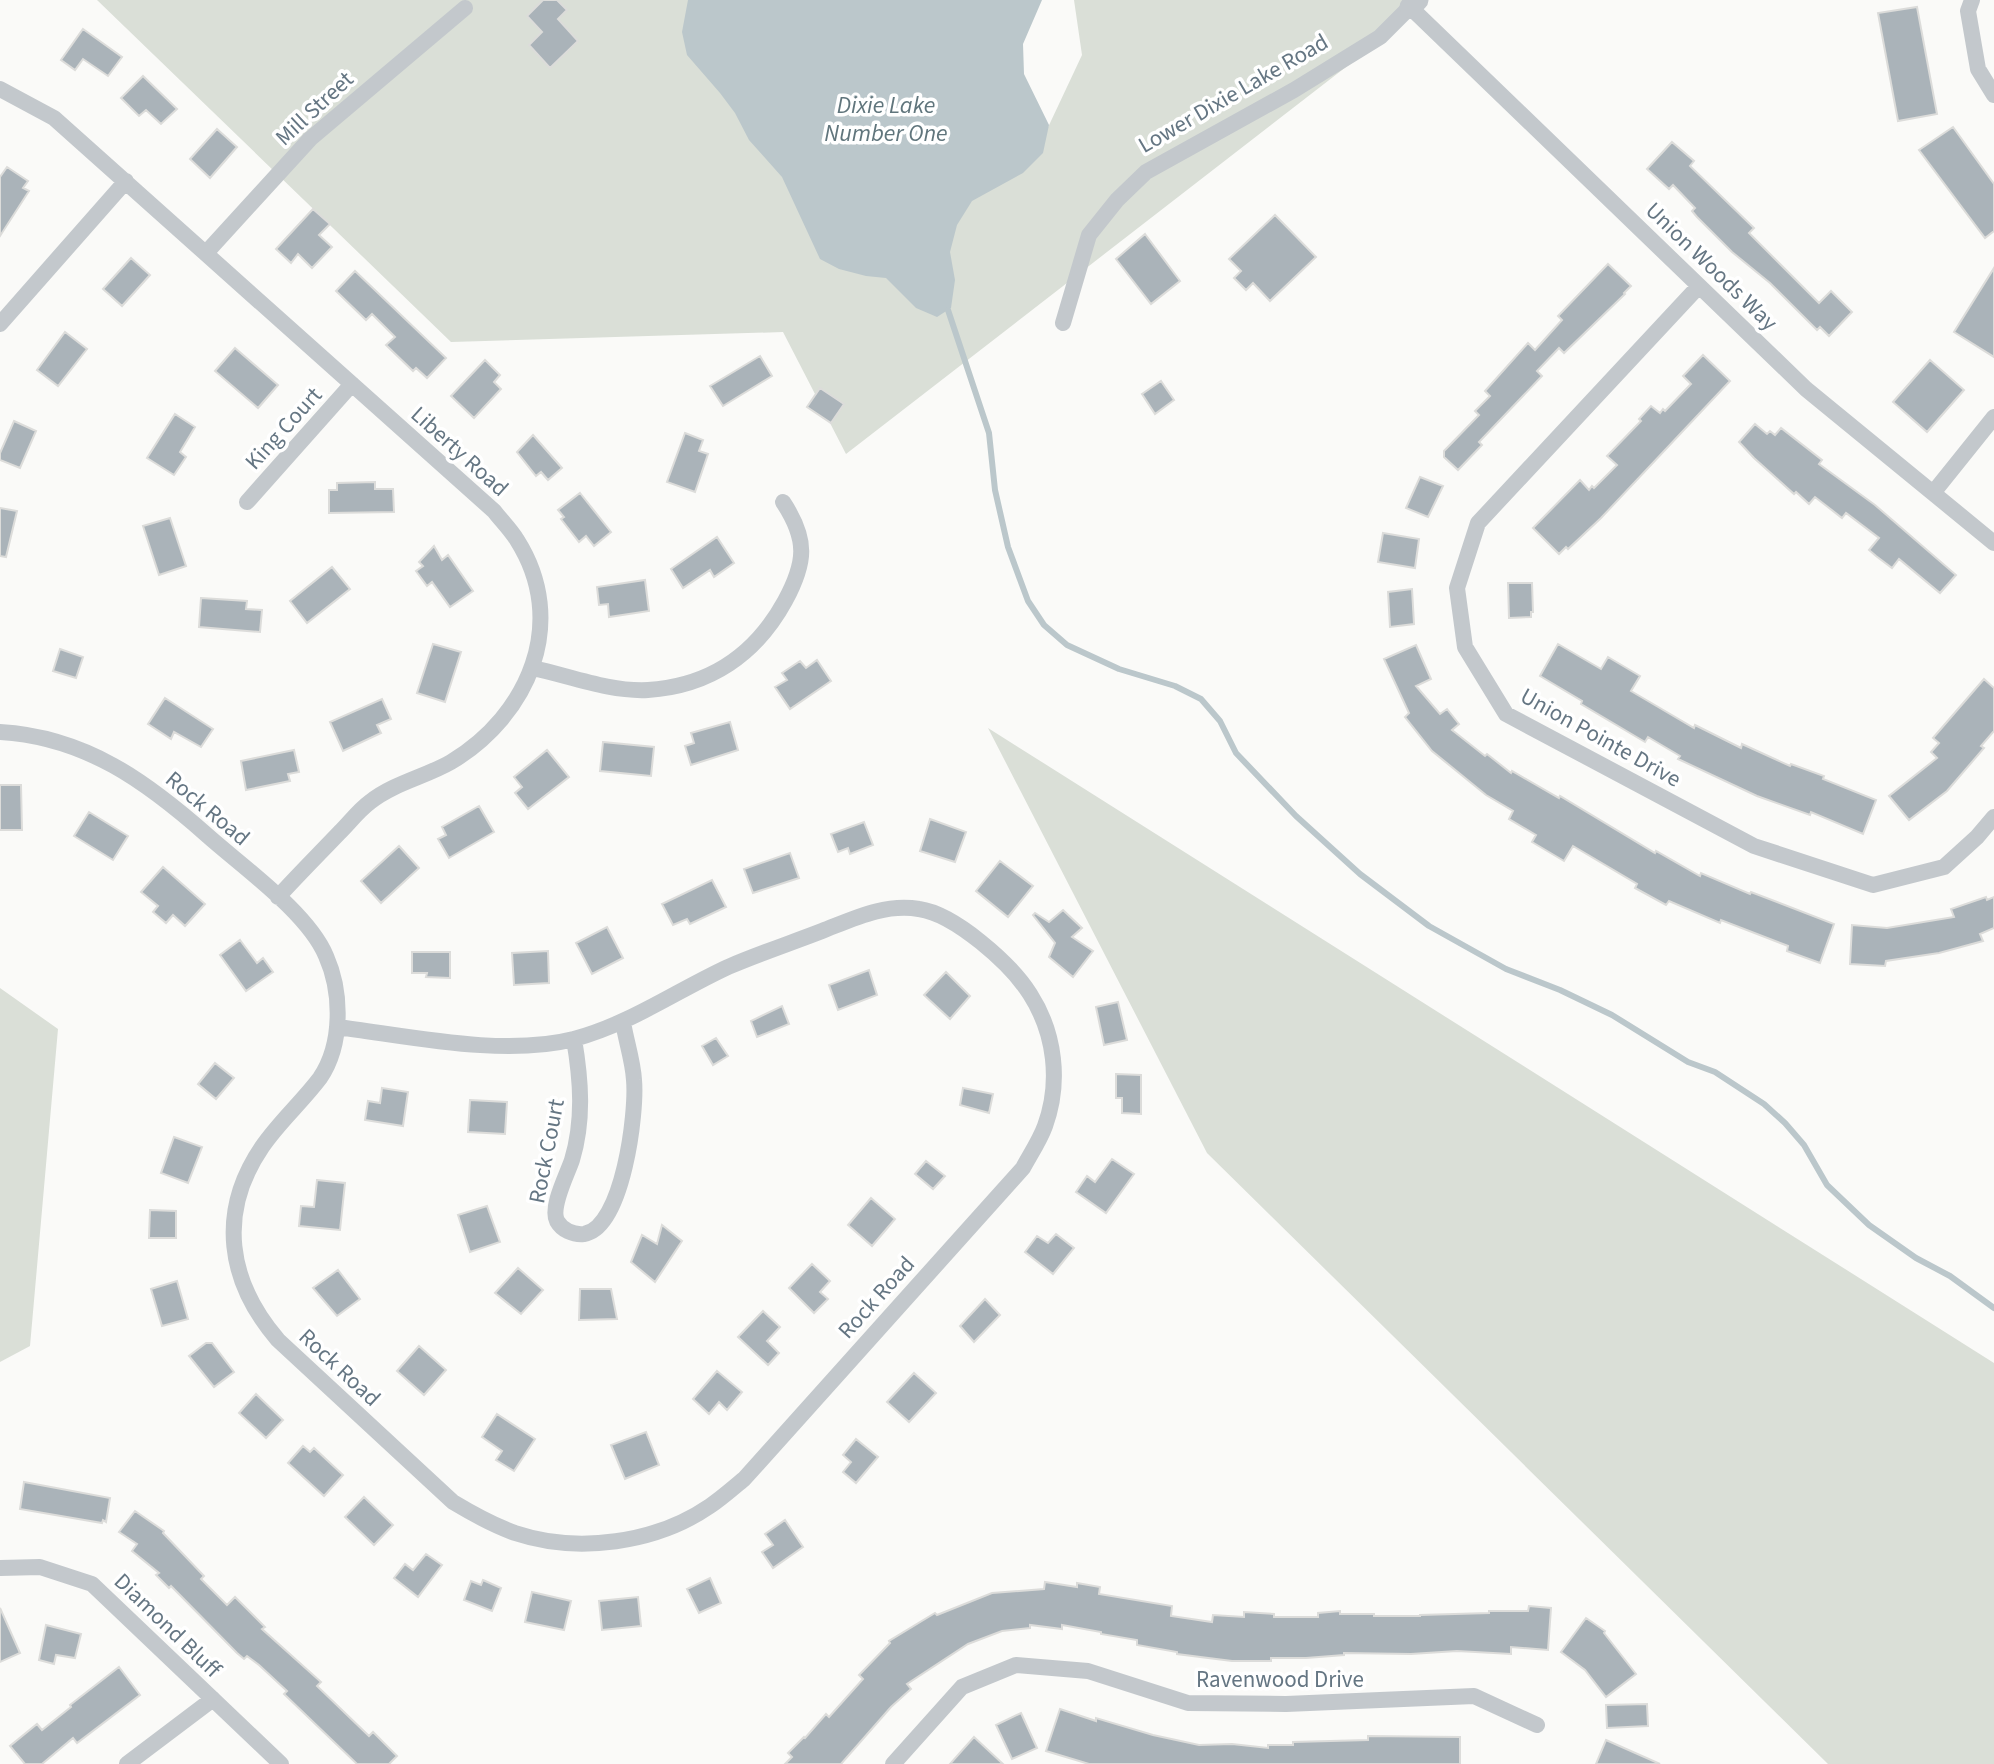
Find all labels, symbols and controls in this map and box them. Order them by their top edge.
street label: Lower Dixie Lake Road [1132,25,1334,161]
street label: Mill Street [268,63,361,153]
water label: Dixie Lake Number One [824,88,948,151]
street label: Union Woods Way [1638,194,1785,338]
street label: King Court [237,379,330,477]
street label: Liberty Road [404,398,516,504]
street label: Union Pointe Drive [1514,680,1687,795]
street label: Rock Road [158,763,257,854]
street label: Rock Court [520,1096,573,1206]
street label: Rock Road [830,1249,922,1346]
street label: Rock Road [291,1321,388,1414]
street label: Diamond Bluff [107,1566,229,1686]
street label: Ravenwood Drive [1196,1663,1364,1696]

